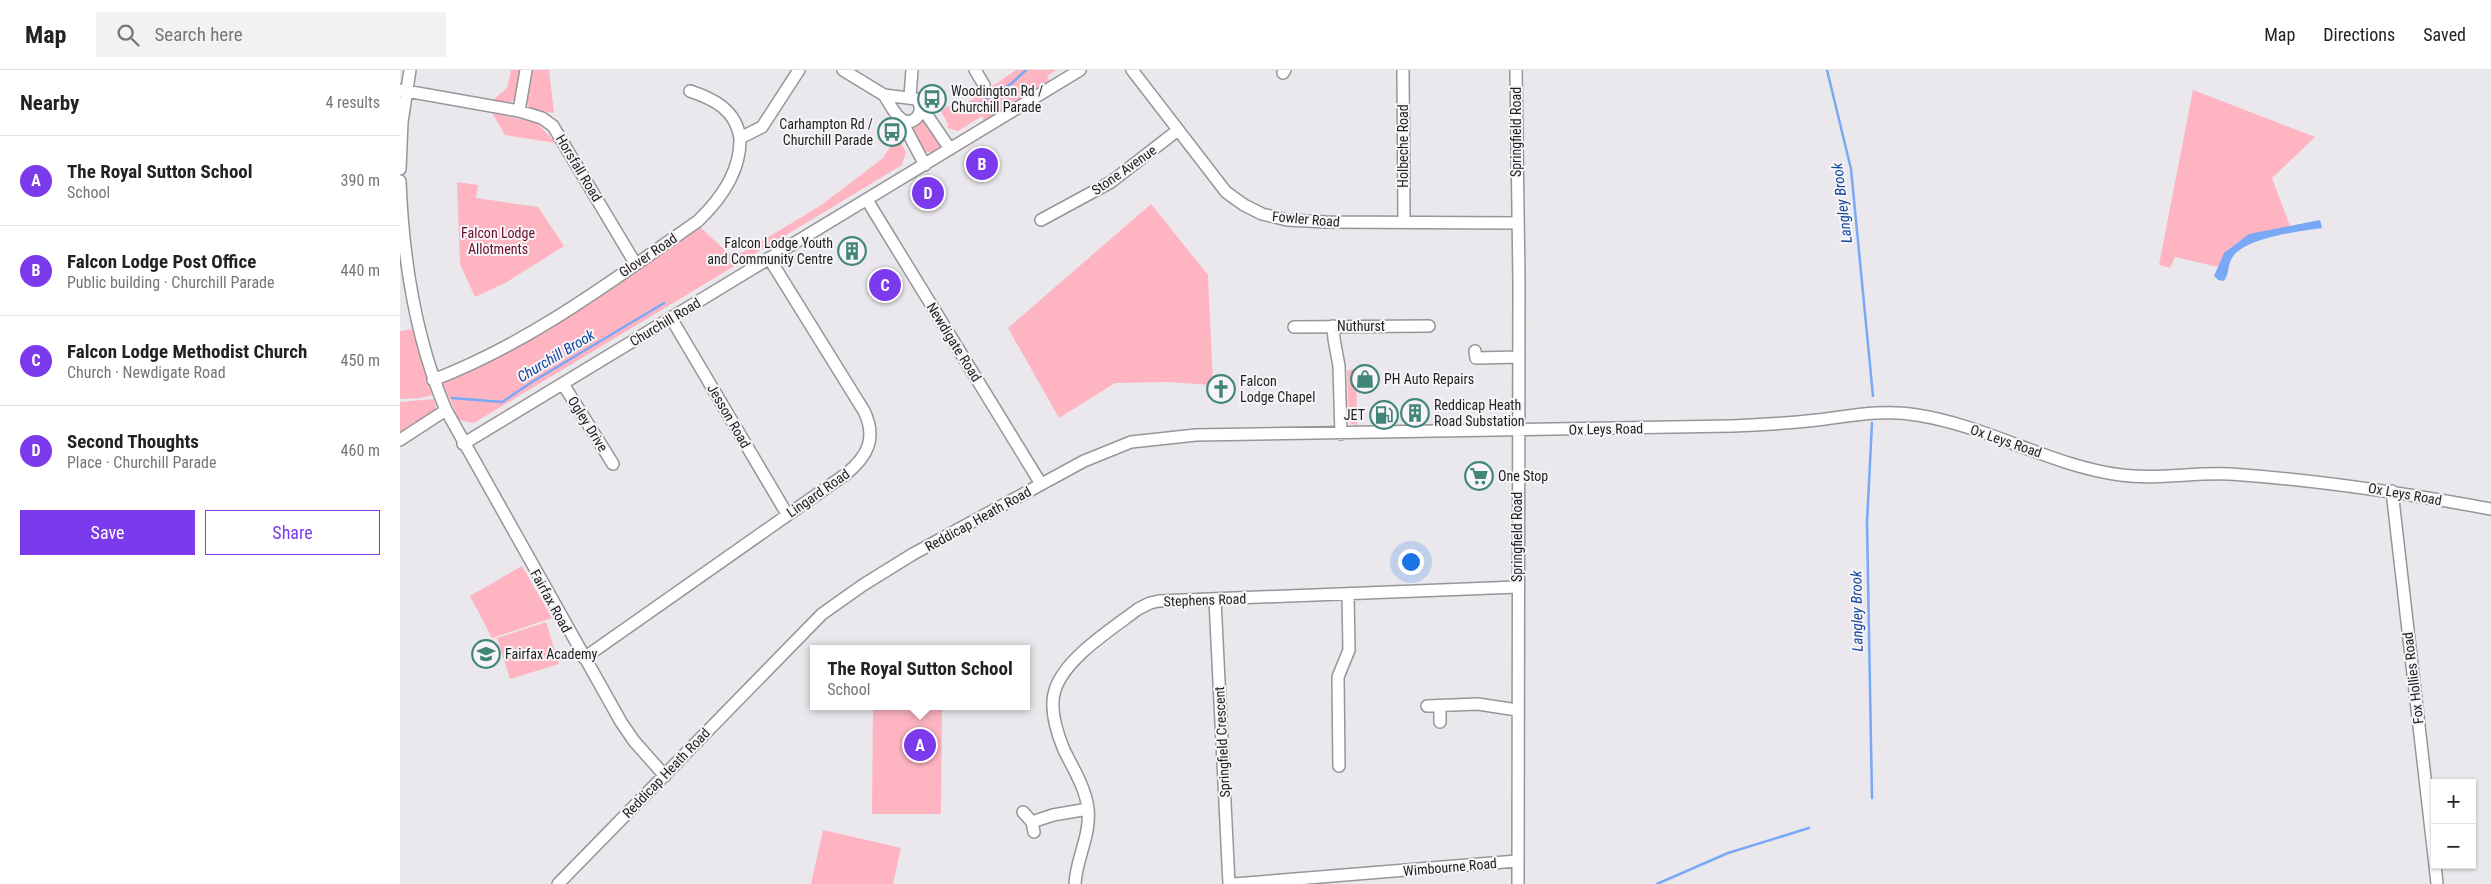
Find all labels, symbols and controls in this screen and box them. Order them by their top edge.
search box [96,12,446,57]
text: Map [25,21,66,49]
icon: search [114,21,142,49]
text: Search here [154,23,243,46]
text: Map [2264,24,2295,45]
text: Directions [2323,24,2395,45]
text: Saved [2423,24,2466,45]
place label: Woodington Rd / Churchill Parade [951,83,1043,115]
bus stop icon: Woodington Rd / Churchill Parade [917,84,947,114]
street label: Springfield Road [1508,87,1524,177]
text: Nearby [20,91,79,115]
text: 4 results [325,93,380,112]
street label: Holbeche Road [1395,104,1411,188]
place label: Carhampton Rd / Churchill Parade [779,116,873,148]
bus stop icon: Carhampton Rd / Churchill Parade [877,117,907,147]
street label: Horsfall Road [553,132,605,204]
street label: Stone Avenue [1089,142,1160,198]
pin: B [966,145,998,183]
text: The Royal Sutton School [67,160,253,183]
water label: Langley Brook [1828,161,1856,244]
text: A [31,171,41,190]
text: 390 m [341,171,380,190]
pin: D [912,174,944,212]
text: School [67,183,110,202]
street label: Fowler Road [1271,208,1341,230]
park label: Falcon Lodge Allotments [461,225,535,257]
street label: Glover Road [616,230,680,280]
place label: Falcon Lodge Youth and Community Centre [707,235,833,267]
building icon: Falcon Lodge Youth and Community Centre [837,236,867,266]
text: Falcon Lodge Post Office [67,250,256,273]
text: B [32,261,40,280]
text: 440 m [341,261,380,280]
pin: C [869,266,901,304]
text: Public building · Churchill Parade [67,273,275,292]
street label: Churchill Road [627,295,703,349]
street label: Newdigate Road [923,300,985,384]
street label: Nuthurst [1337,318,1385,334]
water label: Churchill Brook [514,326,598,386]
text: Falcon Lodge Methodist Church [67,340,307,363]
text: C [31,351,41,370]
text: 450 m [341,351,380,370]
text: Church · Newdigate Road [67,363,226,382]
shop icon: PH Auto Repairs [1350,364,1380,394]
place label: PH Auto Repairs [1384,371,1474,387]
place label: Falcon Lodge Chapel [1240,373,1315,405]
church icon: Falcon Lodge Chapel [1206,374,1236,404]
street label: Jesson Road [704,381,754,451]
street label: Ogley Drive [565,393,611,455]
place label: Reddicap Heath Road Substation [1434,397,1525,429]
building icon: Reddicap Heath Road Substation [1400,398,1430,428]
fuel station icon: JET [1369,400,1399,430]
place label: JET [1344,407,1365,423]
street label: Ox Leys Road [1569,420,1643,438]
street label: Ox Leys Road [1968,421,2044,461]
text: Second Thoughts [67,430,199,453]
text: D [31,441,41,460]
text: 460 m [341,441,380,460]
text: Place · Churchill Parade [67,453,217,472]
supermarket icon: One Stop [1464,461,1494,491]
street label: Lingard Road [784,466,852,520]
place label: One Stop [1498,468,1548,484]
street label: Ox Leys Road [2367,480,2443,508]
street label: Reddicap Heath Road [922,483,1034,555]
street label: Springfield Road [1509,492,1525,582]
button: Save [20,510,195,555]
button: Share [205,510,380,555]
your location [1398,549,1424,575]
street label: Fairfax Road [527,567,575,635]
water label: Langley Brook [1847,570,1867,652]
street label: Stephens Road [1163,591,1247,609]
street label: Fox Hollies Road [2399,631,2427,725]
school or university icon: Fairfax Academy [471,639,501,669]
popup [810,645,1030,710]
place label: Fairfax Academy [505,646,598,662]
text: The Royal Sutton School [827,657,1013,680]
text: School [827,680,870,699]
street label: Springfield Crescent [1211,686,1233,798]
street label: Reddicap Heath Road [619,725,713,821]
pin: A [904,726,936,764]
map controls [2431,779,2476,869]
button: + [2431,779,2476,824]
button: − [2431,824,2476,869]
street label: Wimbourne Road [1402,855,1498,879]

